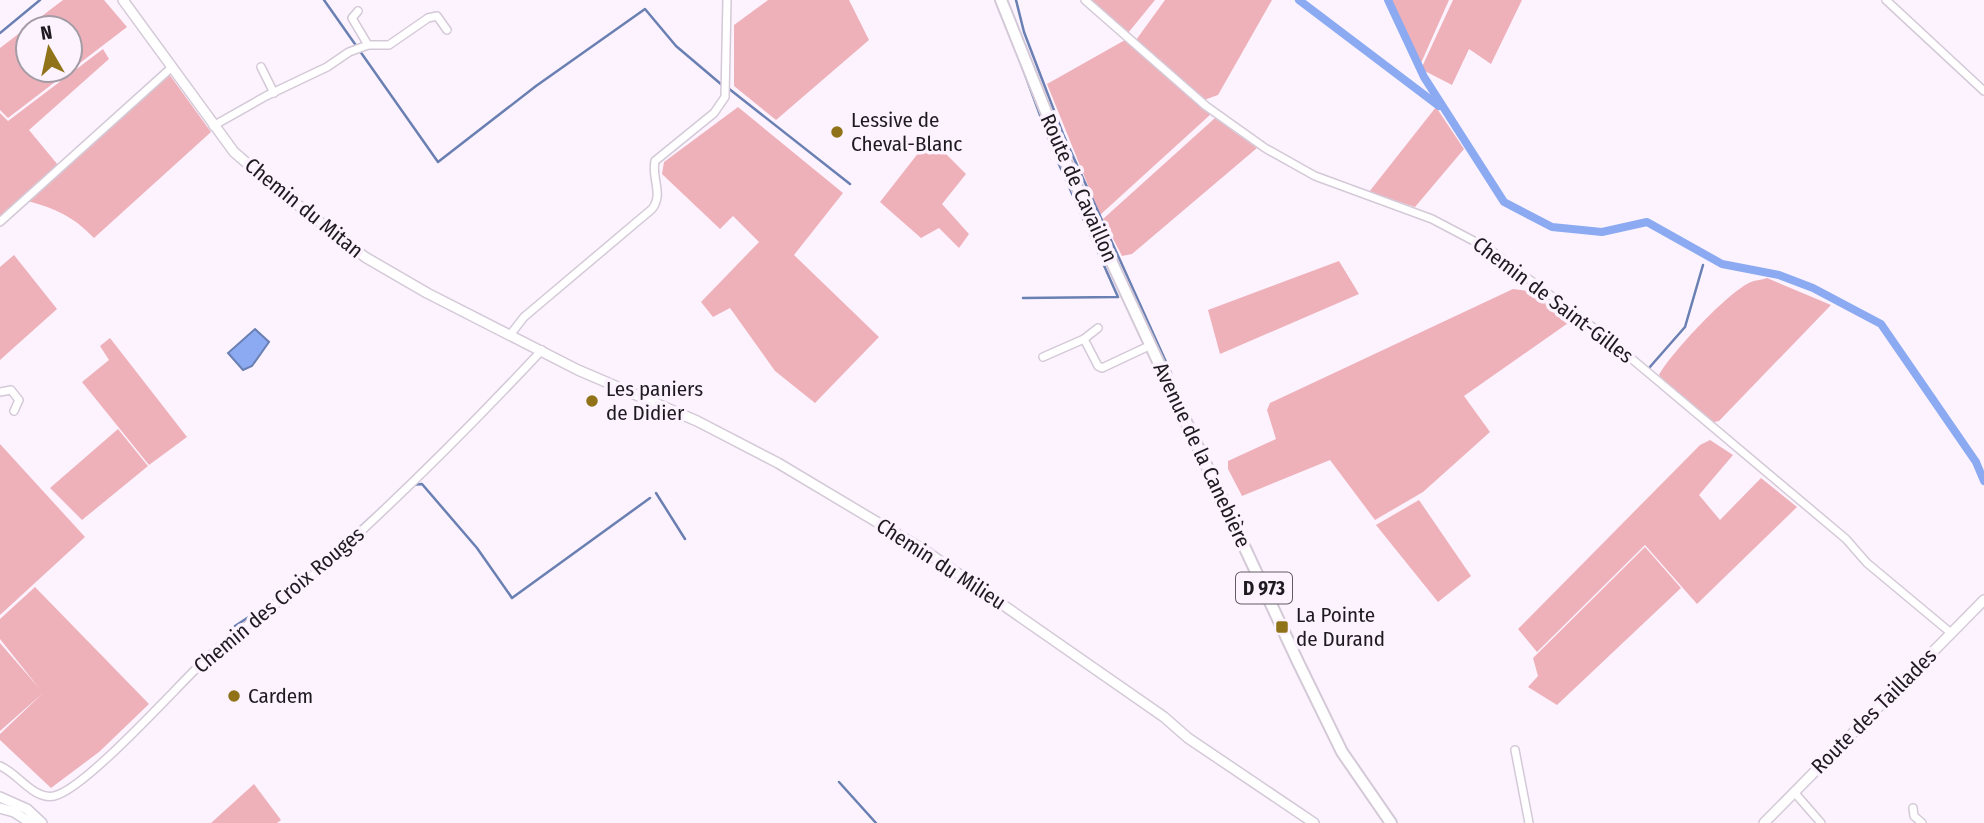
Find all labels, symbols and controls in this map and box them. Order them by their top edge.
north arrow [14,14,84,84]
text: N [39,20,54,45]
place label: Lessive de Cheval-Blanc [851,107,962,157]
street label: Route de Cavaillon [1035,110,1123,266]
marker: Lessive de Cheval-Blanc [829,124,845,140]
street label: Chemin du Mitan [240,152,368,264]
street label: Chemin de Saint-Gilles [1468,231,1638,369]
street label: Avenue de la Canebière [1148,358,1256,552]
place label: Les paniers de Didier [606,376,703,426]
marker: Les paniers de Didier [584,393,600,409]
street label: Chemin du Milieu [871,513,1011,615]
street label: Chemin des Croix Rouges [188,521,370,679]
road number: D 973 [1236,572,1292,604]
place label: La Pointe de Durand [1296,602,1385,652]
marker: La Pointe de Durand [1274,619,1290,635]
street label: Route des Taillades [1806,643,1942,779]
place label: Cardem [248,683,313,709]
marker: Cardem [226,688,242,704]

